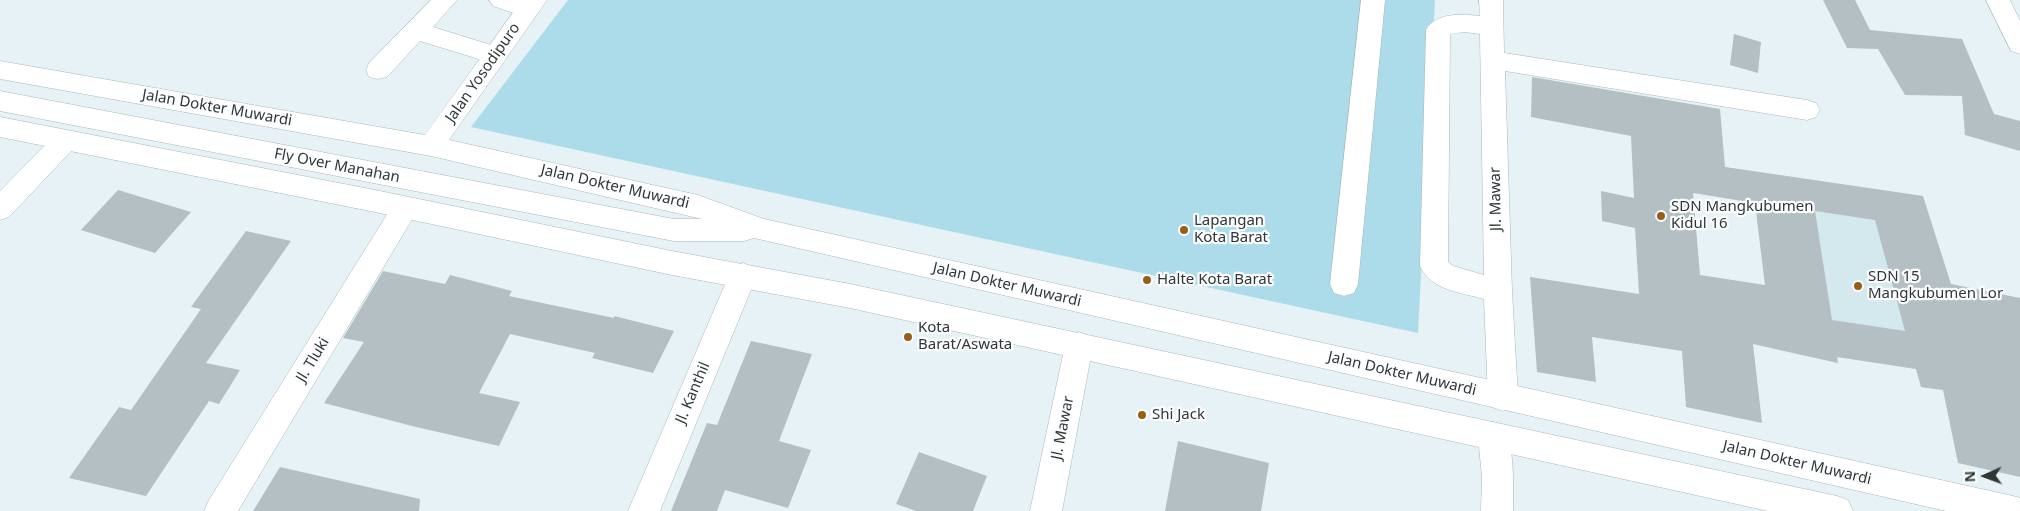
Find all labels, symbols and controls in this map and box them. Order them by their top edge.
street label: Jalan Yosodipuro [442,20,524,126]
street label: Jalan Dokter Muwardi [141,86,293,130]
street label: Fly Over Manahan [273,145,401,187]
street label: Jalan Dokter Muwardi [539,161,691,213]
street label: Jl. Mawar [1486,167,1506,231]
place label: SDN Mangkubumen Kidul 16 [1671,198,1814,233]
marker: SDN Mangkubumen Kidul 16 [1655,210,1667,222]
place label: Lapangan Kota Barat [1194,212,1268,247]
marker: Lapangan Kota Barat [1178,224,1190,236]
street label: Jalan Dokter Muwardi [931,259,1083,311]
place label: SDN 15 Mangkubumen Lor [1868,268,2003,303]
place label: Halte Kota Barat [1157,271,1272,289]
marker: Halte Kota Barat [1141,274,1153,286]
marker: SDN 15 Mangkubumen Lor [1852,280,1864,292]
place label: Kota Barat/Aswata [918,319,1012,354]
marker: Kota Barat/Aswata [902,331,914,343]
street label: Jl. Tluki [293,334,333,386]
street label: Jalan Dokter Muwardi [1326,348,1478,400]
street label: Jl. Kanthil [672,359,714,427]
street label: Jl. Mawar [1048,395,1078,461]
place label: Shi Jack [1152,406,1205,424]
marker: Shi Jack [1136,409,1148,421]
street label: Jalan Dokter Muwardi [1721,437,1873,489]
north arrow [1960,451,2010,501]
text: N [1960,471,1979,483]

